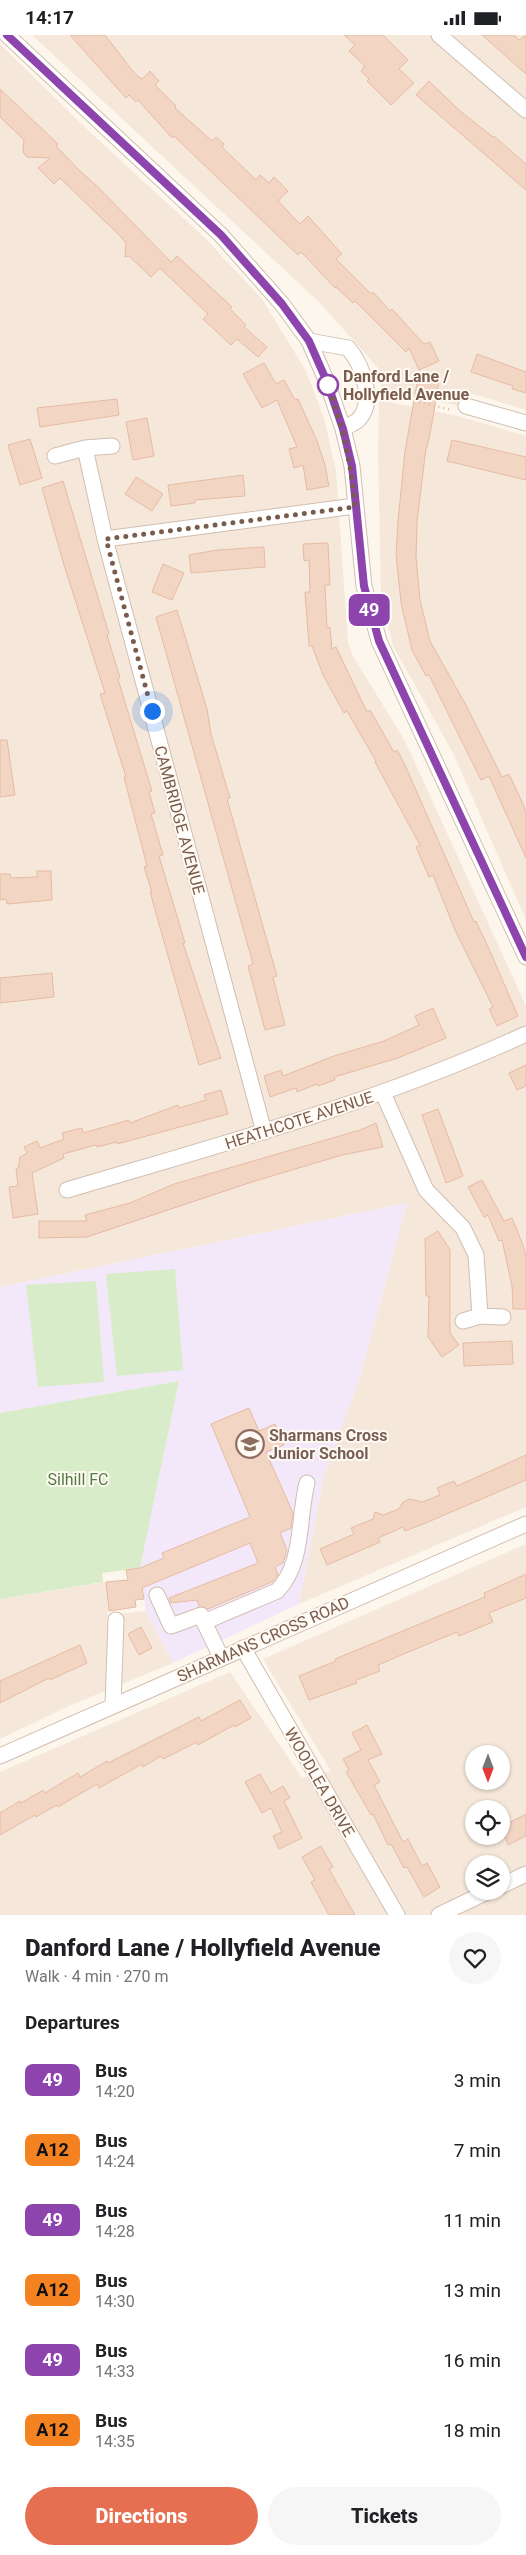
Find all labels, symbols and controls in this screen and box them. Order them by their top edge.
text: 14:17 [25,6,74,29]
place label: Danford Lane / Hollyfield Avenue [343,367,469,404]
marker: Danford Lane / Hollyfield Avenue [317,374,339,396]
line badge: 49 [346,594,392,626]
text: 49 [359,599,379,620]
your location [140,699,165,724]
street label: CAMBRIDGE AVENUE [150,744,209,897]
street label: HEATHCOTE AVENUE [223,1088,376,1153]
place label: Sharmans Cross Junior School [269,1426,387,1463]
school or university icon: Sharmans Cross Junior School [235,1429,265,1459]
park label: Silhill FC [48,1470,109,1489]
street label: SHARMANS CROSS ROAD [174,1593,352,1686]
street label: WOODLEA DRIVE [281,1724,359,1840]
north arrow [465,1745,510,1790]
map controls [465,1745,510,1900]
button: locate [465,1800,510,1845]
button: layers [465,1855,510,1900]
button: heart [449,1932,501,1984]
text: Danford Lane / Hollyfield Avenue [25,1934,381,1962]
text: Walk · 4 min · 270 m [25,1967,169,1986]
text: Departures [25,2011,120,2034]
text: Bus [95,2059,128,2082]
text: 49 [42,2069,63,2090]
text: 3 min [454,2069,501,2092]
text: 14:20 [95,2082,135,2101]
text: Bus [95,2129,128,2152]
text: A12 [36,2139,69,2160]
text: 7 min [454,2139,501,2162]
text: 14:24 [95,2152,135,2171]
text: Bus [95,2199,128,2222]
text: 49 [42,2209,63,2230]
text: 11 min [443,2209,501,2232]
text: 14:28 [95,2222,135,2241]
text: Bus [95,2269,128,2292]
text: A12 [36,2279,69,2300]
text: 13 min [443,2279,501,2302]
text: 14:30 [95,2292,135,2311]
text: Bus [95,2339,128,2362]
text: 49 [42,2349,63,2370]
text: 16 min [443,2349,501,2372]
text: 14:33 [95,2362,135,2381]
text: Bus [95,2409,128,2432]
text: A12 [36,2419,69,2440]
text: 18 min [443,2419,501,2442]
text: 14:35 [95,2432,135,2451]
button: Directions [25,2487,258,2545]
button: Tickets [268,2487,501,2545]

